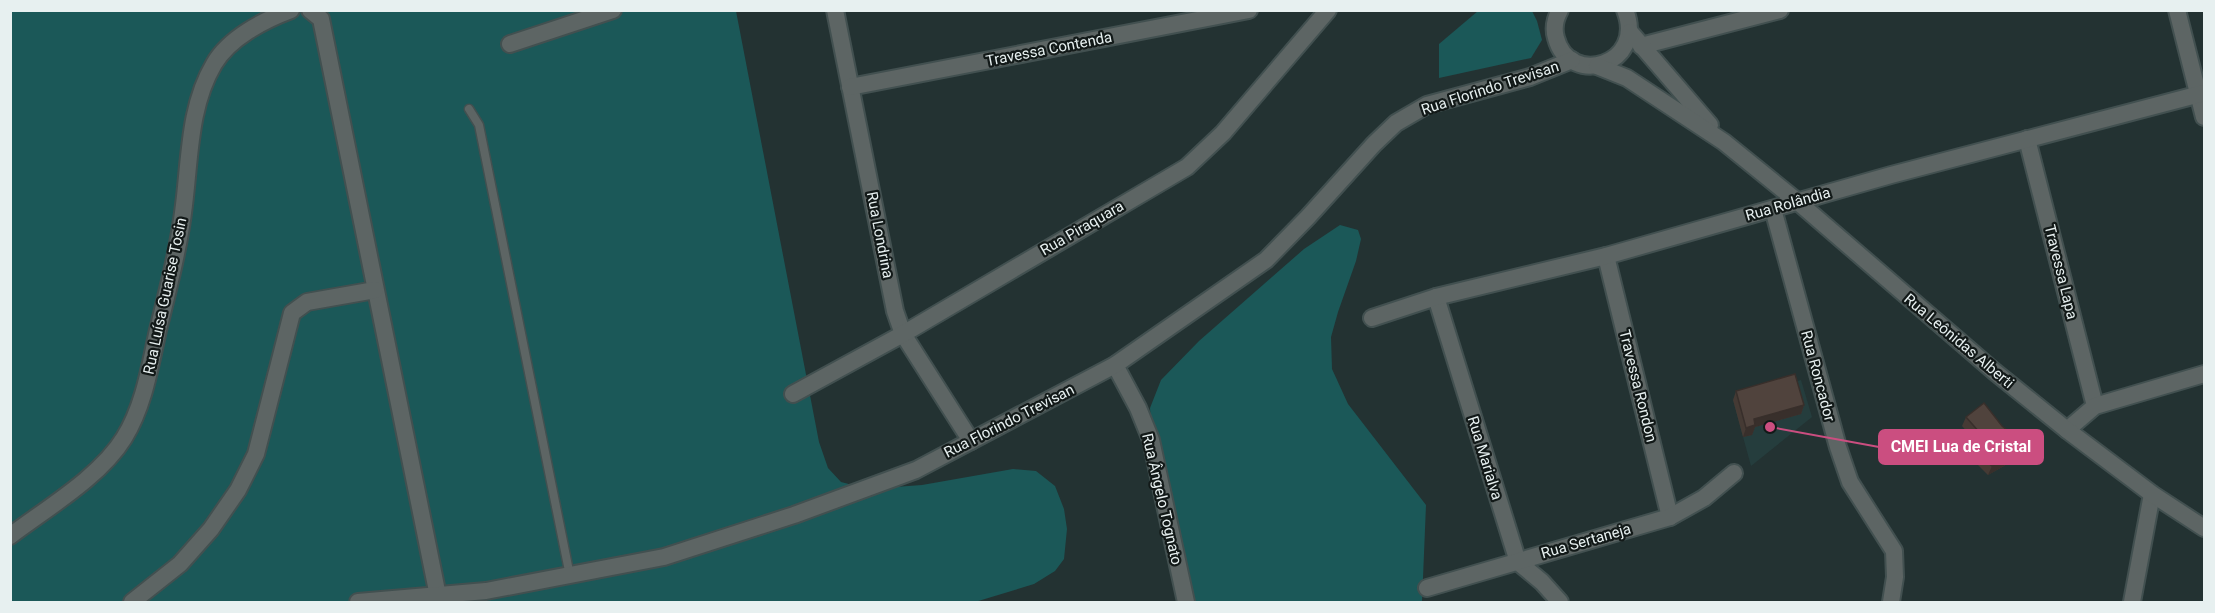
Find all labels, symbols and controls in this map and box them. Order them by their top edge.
street label: Travessa Contenda [984,28,1114,70]
street label: Rua Florindo Trevisan [1419,57,1561,119]
street label: Rua Rolândia [1743,183,1833,225]
street label: Rua Londrina [863,190,897,280]
street label: Rua Piraquara [1037,197,1127,259]
street label: Rua Luísa Guarise Tosin [140,216,190,376]
street label: Travessa Lapa [2041,223,2081,321]
street label: Rua Leônidas Alberti [1900,290,2018,392]
street label: Travessa Rondon [1615,328,1661,444]
street label: Rua Roncador [1797,328,1839,424]
street label: Rua Florindo Trevisan [941,380,1077,462]
street label: Rua Marialva [1464,414,1506,502]
callout: CMEI Lua de Cristal [1879,430,2043,464]
street label: Rua Ângelo Tognato [1138,431,1186,567]
text: CMEI Lua de Cristal [1891,437,2031,456]
street label: Rua Sertaneja [1539,520,1633,562]

